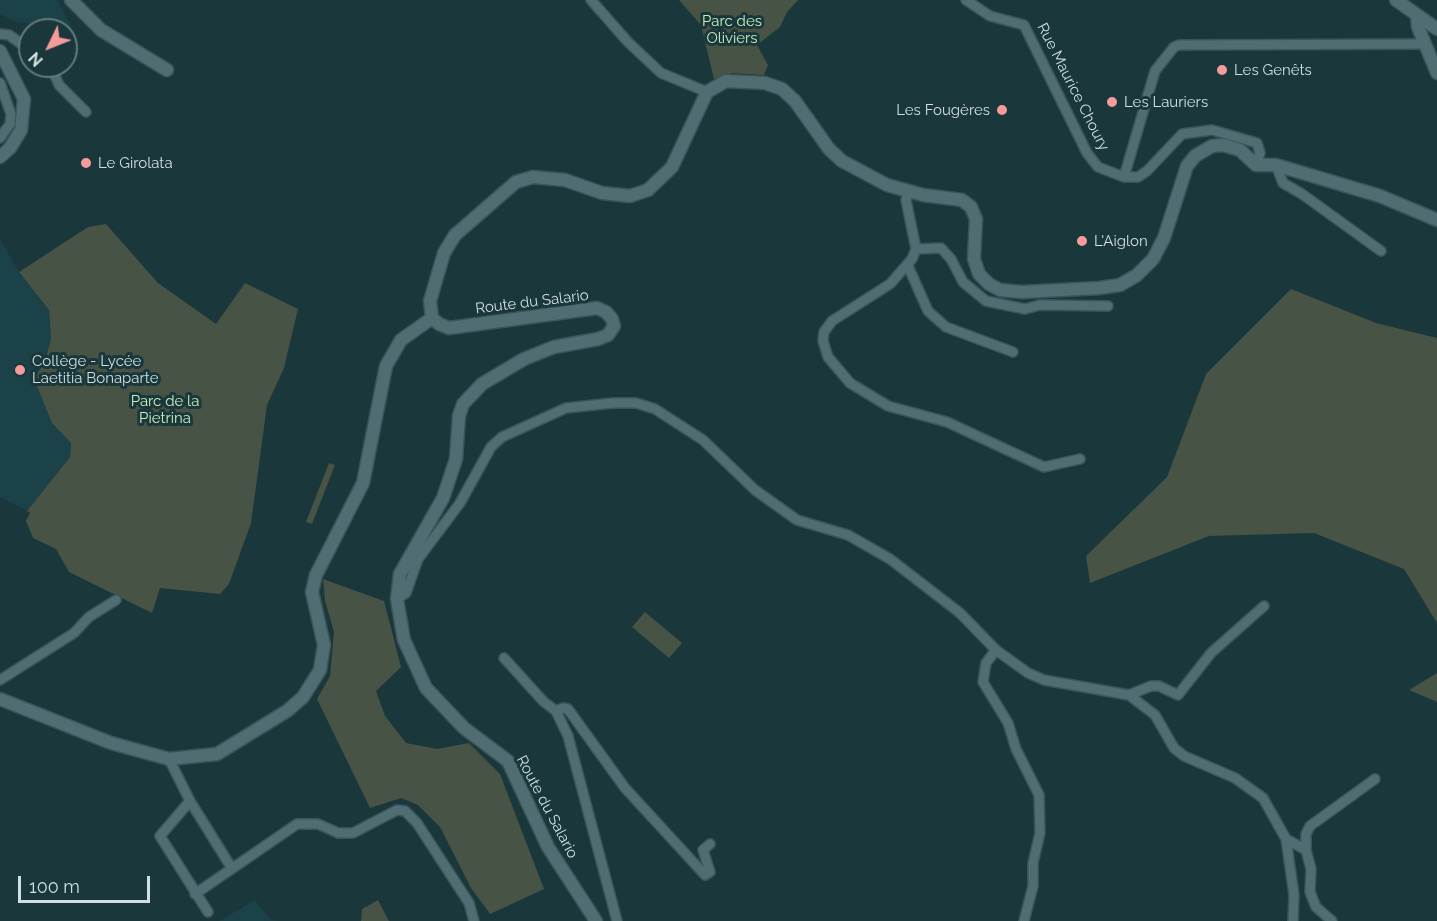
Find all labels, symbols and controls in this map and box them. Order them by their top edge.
park label: Parc des Oliviers [702,12,762,47]
north arrow [18,18,78,78]
street label: Rue Maurice Choury [1033,20,1113,154]
text: N [25,48,47,70]
place label: Les Genêts [1234,61,1312,79]
marker: Les Genêts [1215,63,1229,77]
place label: Les Lauriers [1124,93,1208,111]
marker: Les Lauriers [1105,95,1119,109]
place label: Les Fougères [896,101,990,119]
marker: Les Fougères [995,103,1009,117]
place label: Le Girolata [98,154,173,172]
marker: Le Girolata [79,156,93,170]
place label: L'Aiglon [1094,232,1148,250]
marker: L'Aiglon [1075,234,1089,248]
street label: Route du Salario [474,286,590,318]
place label: Collège - Lycée Laetitia Bonaparte [32,352,158,387]
marker: Collège - Lycée Laetitia Bonaparte [13,363,27,377]
park label: Parc de la Pietrina [131,392,199,427]
street label: Route du Salario [512,752,582,862]
scale bar [21,864,153,902]
text: 100 m [29,876,80,897]

